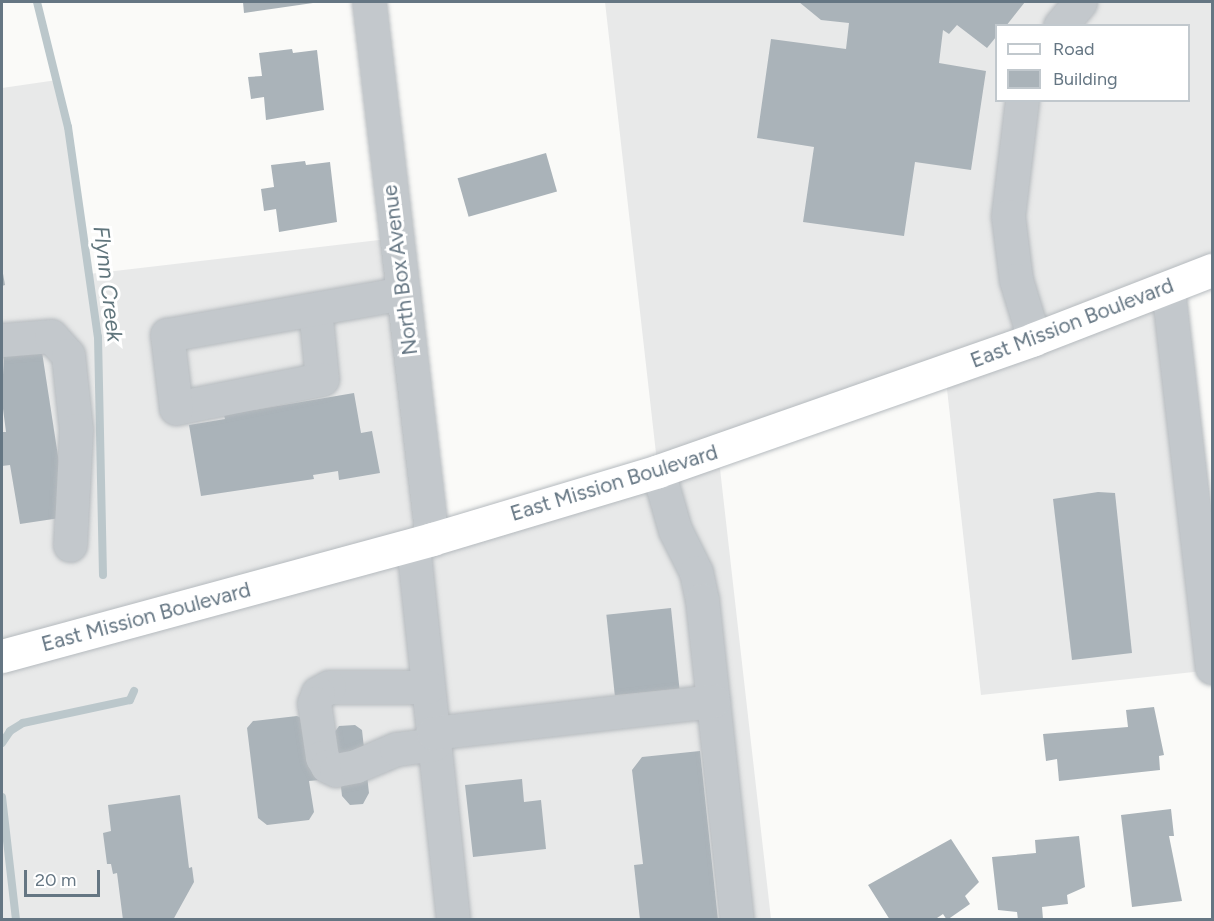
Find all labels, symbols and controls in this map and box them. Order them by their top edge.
legend [995,24,1190,102]
text: Road [1053,38,1094,60]
text: Building [1053,68,1118,90]
street label: North Box Avenue [377,183,423,357]
water label: Flynn Creek [88,225,128,343]
street label: East Mission Boulevard [967,273,1177,373]
street label: East Mission Boulevard [507,439,721,527]
street label: East Mission Boulevard [39,577,253,657]
scale bar [27,858,104,896]
text: 20 m [35,869,76,891]

